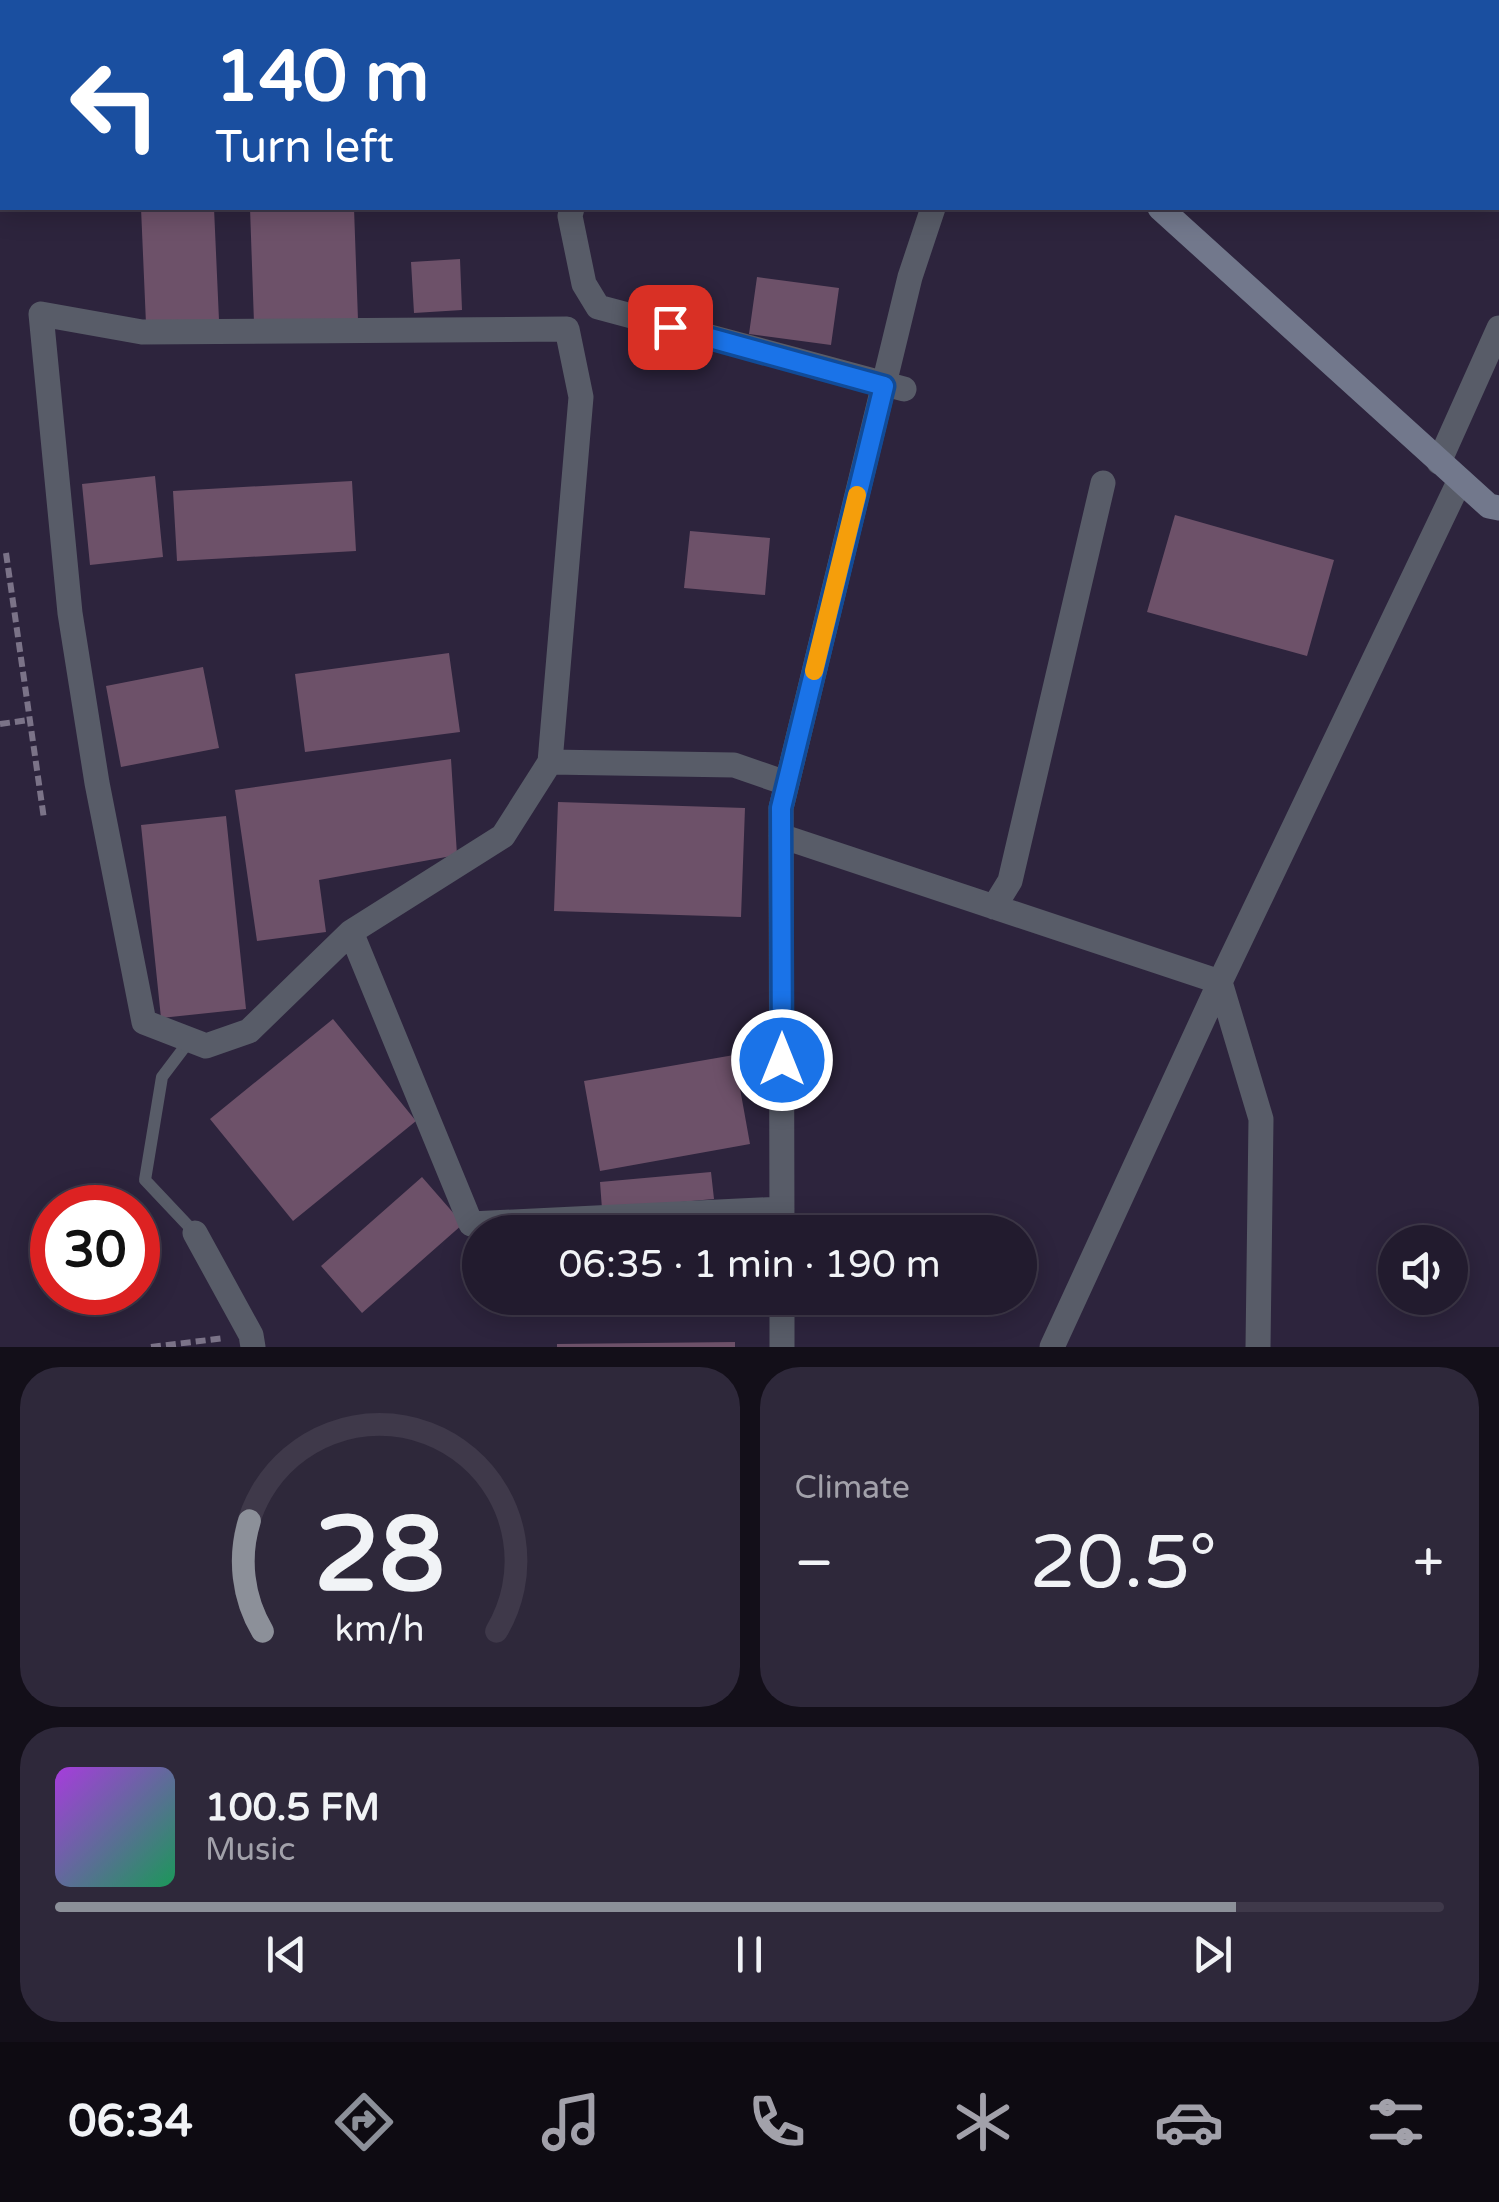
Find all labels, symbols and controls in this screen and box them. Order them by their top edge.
text: 140 m [215,36,429,120]
icon: left [50,40,180,170]
text: Turn left [215,121,394,175]
pin [628,285,713,370]
icon: arrive [643,300,698,355]
position arrow [730,1008,834,1112]
speed limit sign: 30 [30,1185,160,1315]
map controls [1378,1225,1468,1315]
button: sound [1378,1225,1468,1315]
text: 06:35 · 1 min · 190 m [558,1242,941,1288]
text: Climate [795,1469,910,1507]
text: 28 [314,1494,445,1619]
text: 20.5° [1030,1518,1217,1608]
text: − [795,1531,834,1597]
text: + [1413,1531,1444,1597]
text: km/h [335,1608,425,1651]
text: 100.5 FM [205,1785,380,1831]
text: Music [205,1831,295,1869]
icon: previous [259,1927,314,1982]
icon: pause [722,1927,777,1982]
icon: next [1185,1927,1240,1982]
icon: directions [329,2087,399,2157]
icon: music [536,2087,606,2157]
icon: phone [742,2087,812,2157]
icon: climate [948,2087,1018,2157]
icon: car [1154,2087,1224,2157]
icon: filters [1361,2087,1431,2157]
text: 06:34 [68,2095,193,2149]

